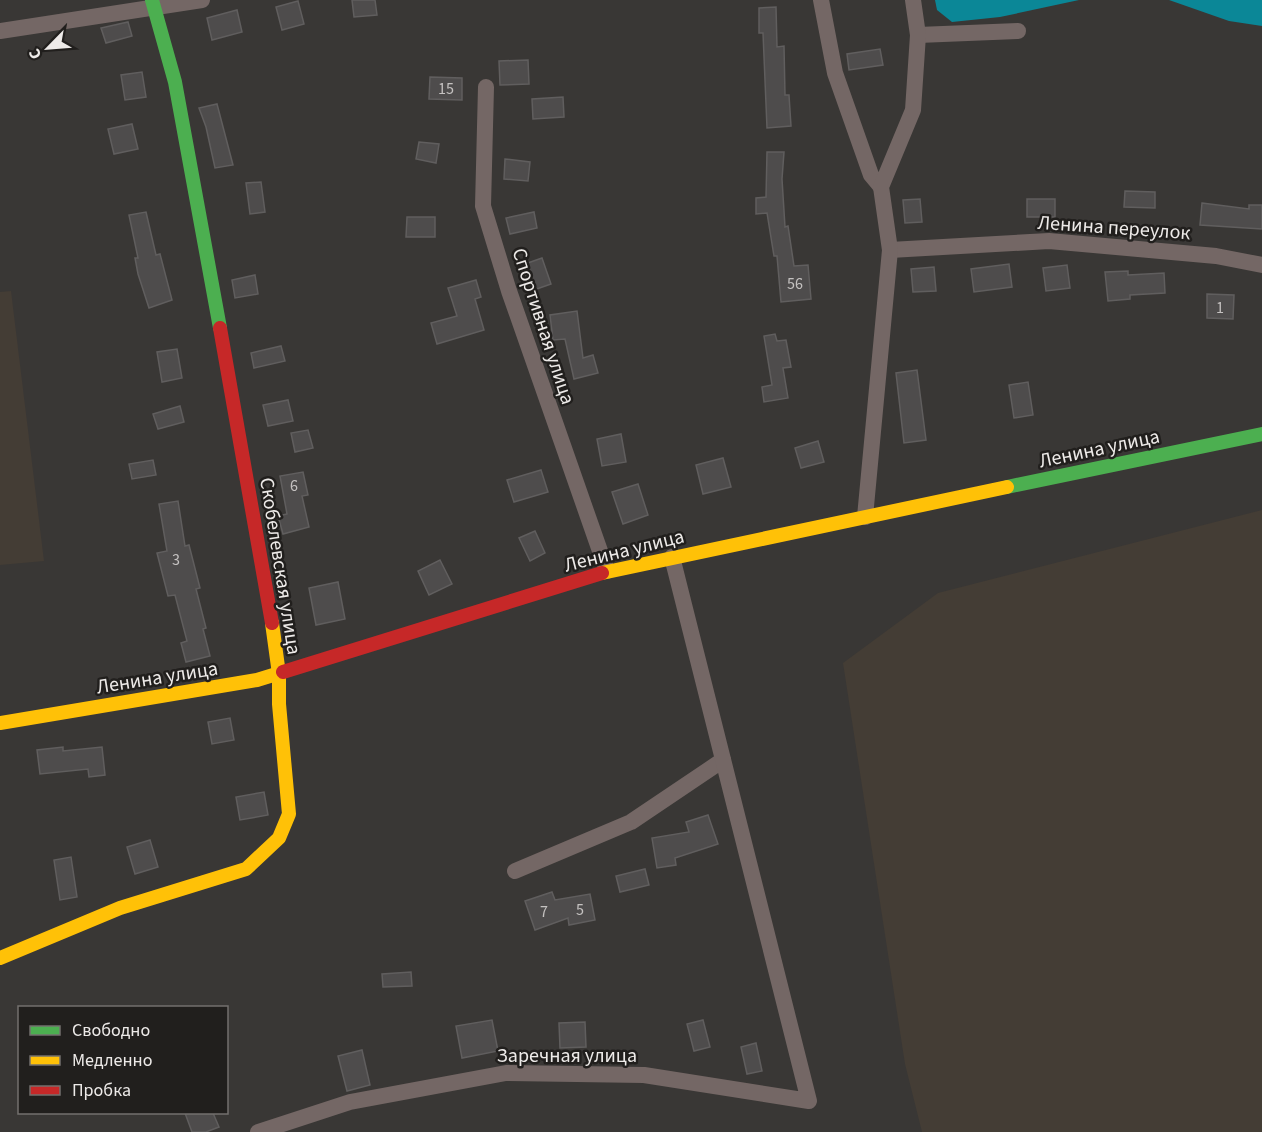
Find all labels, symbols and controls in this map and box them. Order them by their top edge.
north arrow [18,18,78,78]
text: С [23,45,47,63]
house number: 15 [438,78,454,100]
street label: Ленина переулок [1037,209,1191,247]
street label: Спортивная улица [505,245,582,408]
house number: 56 [787,273,803,295]
house number: 1 [1216,297,1224,319]
street label: Ленина улица [1036,423,1162,475]
house number: 6 [290,475,298,497]
street label: Скобелевская улица [252,476,308,657]
street label: Ленина улица [561,523,687,579]
house number: 3 [172,549,180,571]
street label: Ленина улица [94,655,220,701]
house number: 5 [576,899,584,921]
house number: 7 [540,901,548,923]
legend [18,1006,228,1114]
text: Свободно [72,1018,150,1043]
street label: Заречная улица [497,1042,637,1070]
text: Медленно [72,1048,152,1073]
text: Пробка [72,1078,131,1103]

